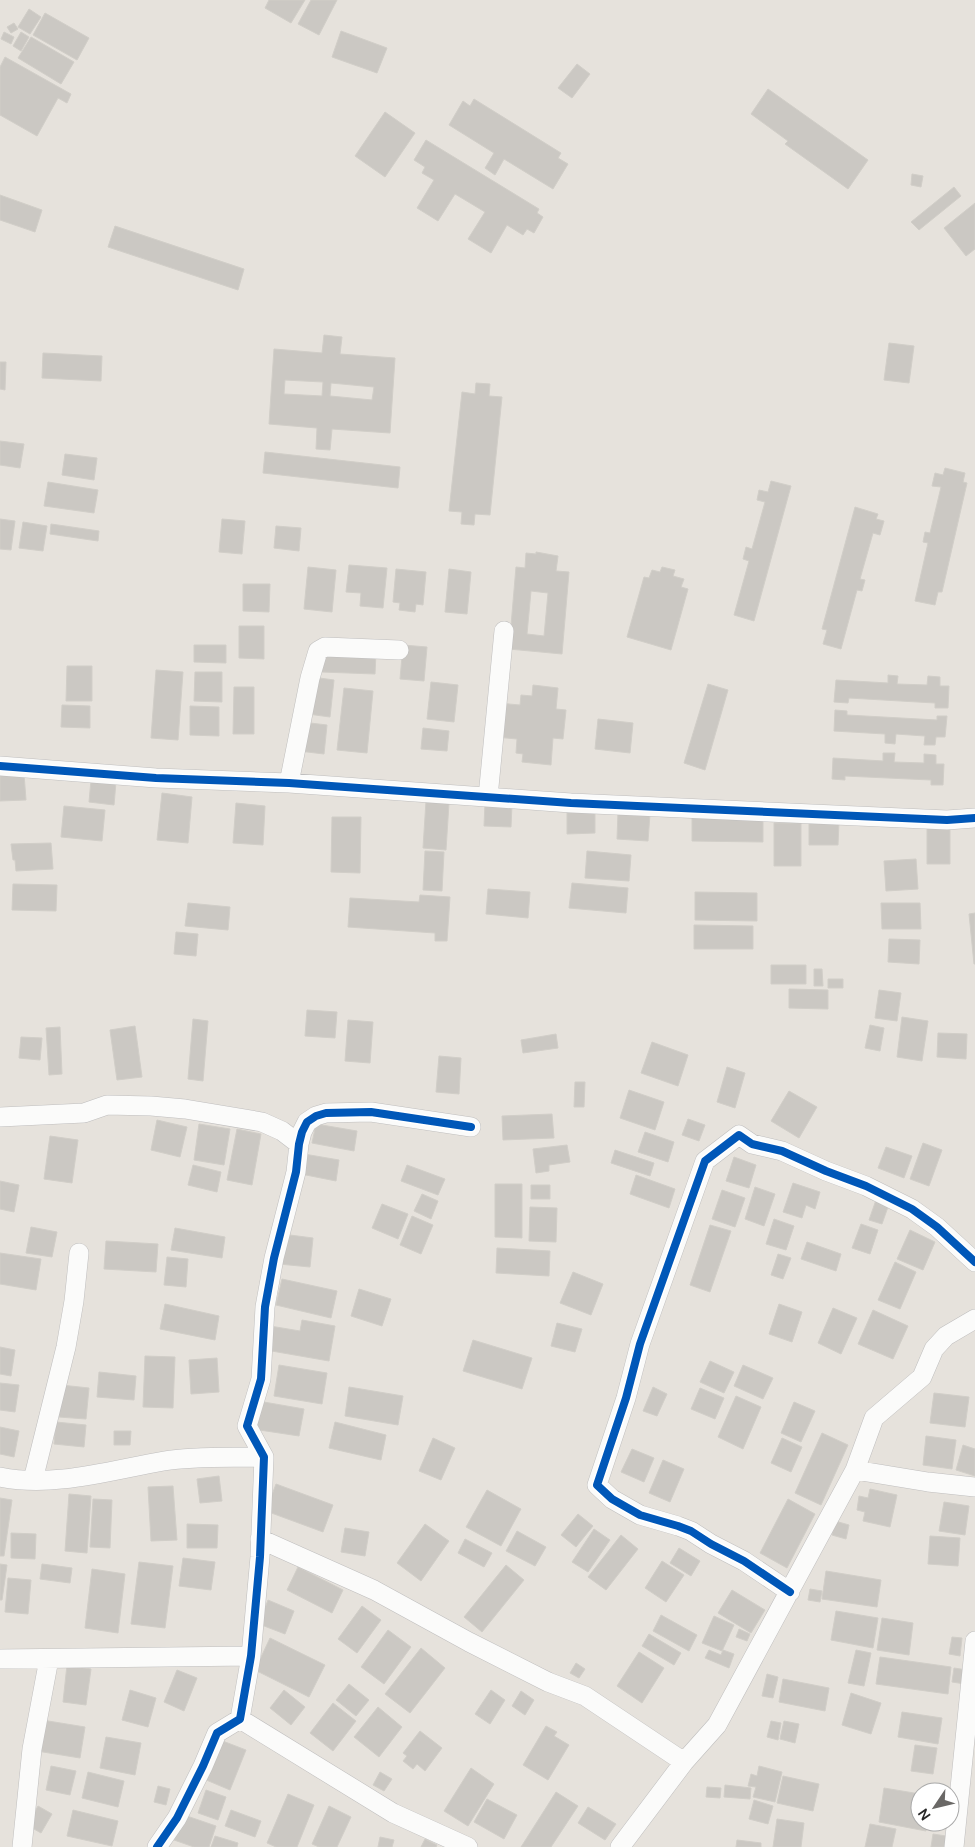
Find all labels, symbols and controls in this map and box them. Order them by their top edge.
north arrow [910,1782,960,1832]
text: N [913,1805,935,1824]

